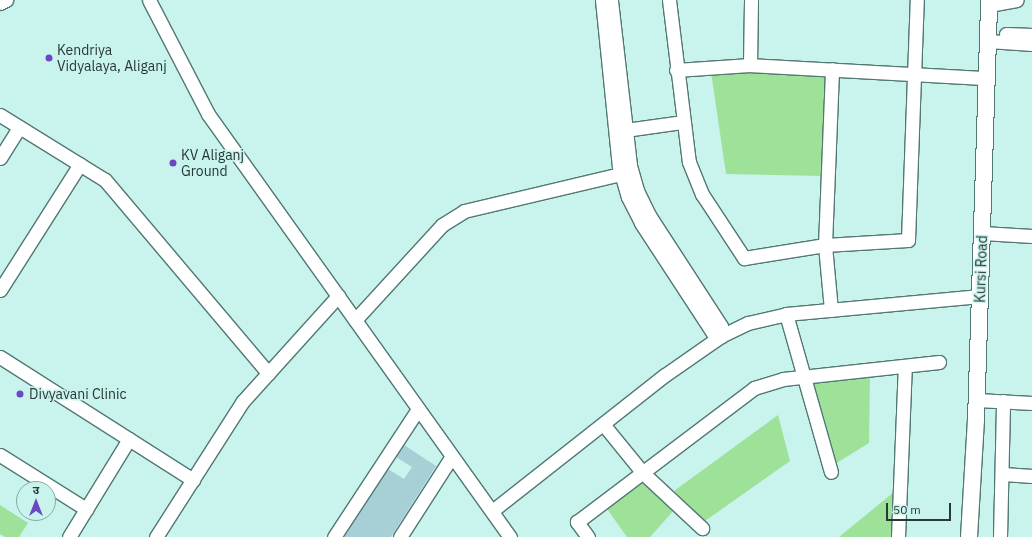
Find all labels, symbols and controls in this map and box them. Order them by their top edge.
place label: Kendriya Vidyalaya, Aliganj [57,42,167,74]
marker: Kendriya Vidyalaya, Aliganj [44,53,54,63]
place label: KV Aliganj Ground [181,147,244,180]
marker: KV Aliganj Ground [168,158,178,168]
street label: Kursi Road [971,235,991,303]
place label: Divyavani Clinic [29,386,126,402]
marker: Divyavani Clinic [14,388,26,400]
north arrow [16,481,56,521]
text: उ [33,483,39,497]
scale bar [888,495,953,521]
text: 50 m [893,502,921,517]

